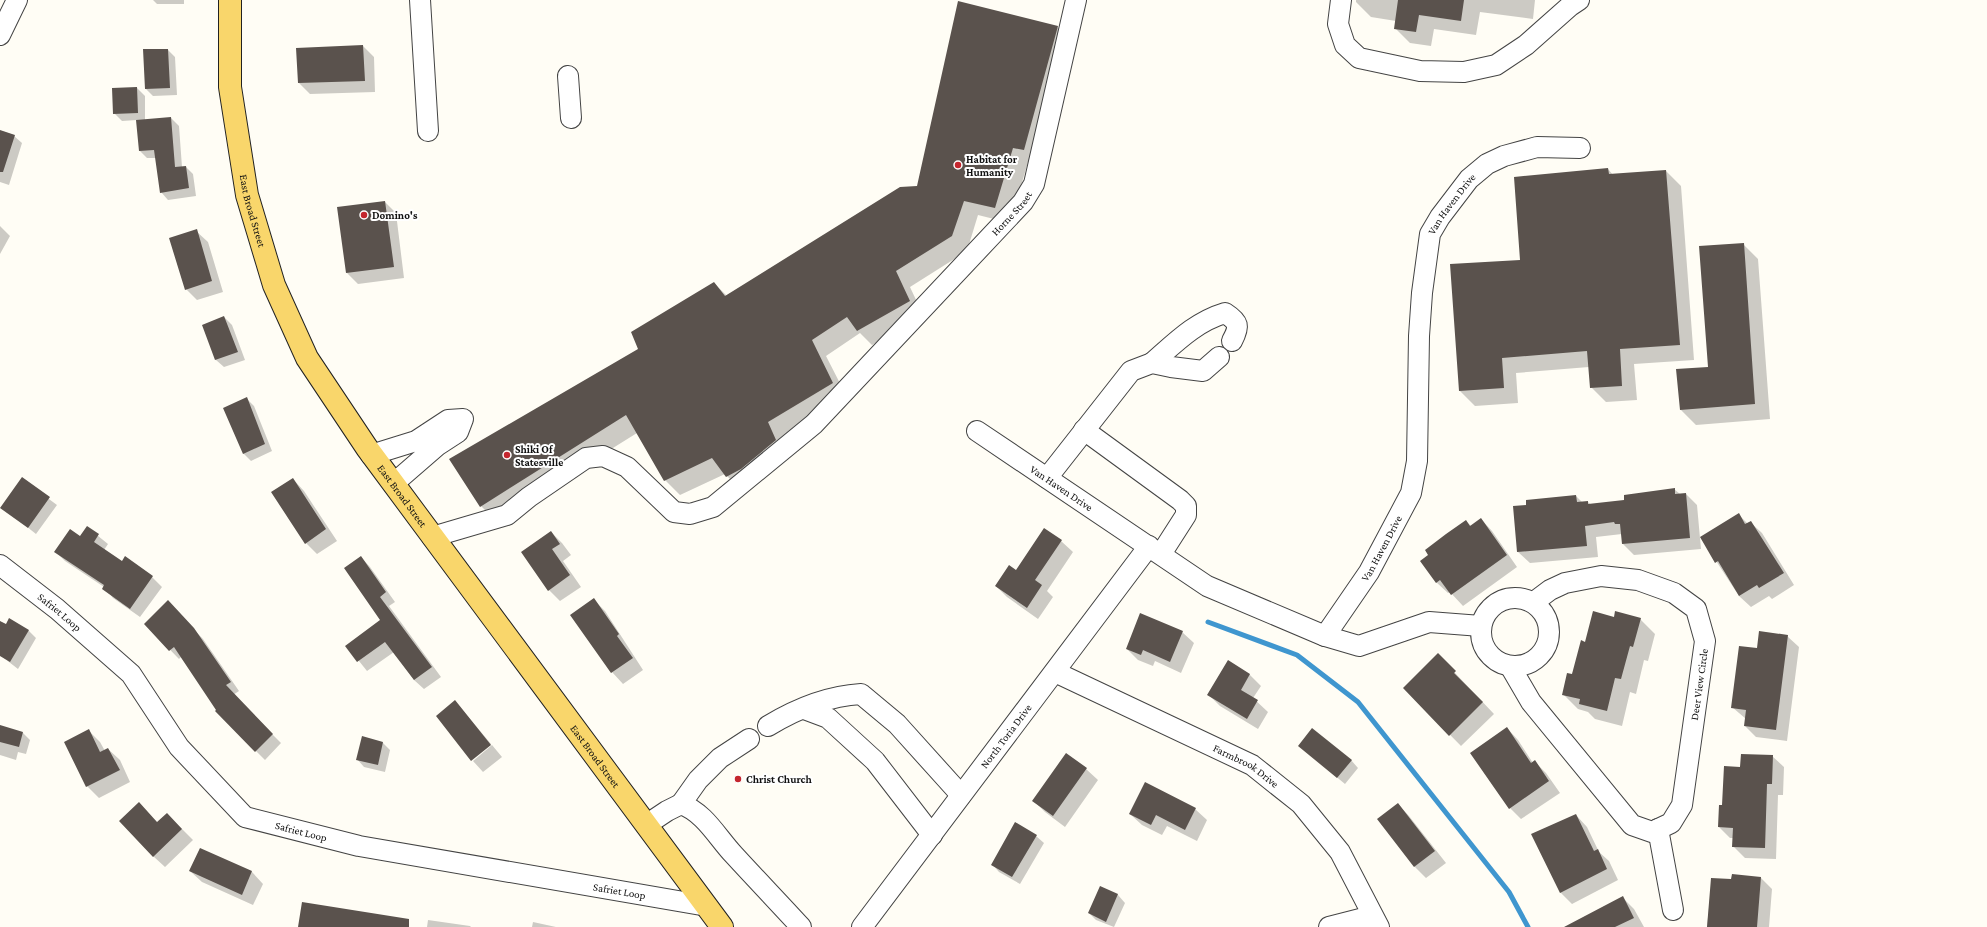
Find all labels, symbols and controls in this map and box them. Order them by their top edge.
place label: Habitat for Humanity [966,153,1018,178]
marker: Habitat for Humanity [953,160,963,170]
street label: Van Haven Drive [1425,170,1478,236]
street label: East Broad Street [238,173,268,249]
street label: Horne Street [989,189,1034,238]
place label: Domino's [372,209,418,221]
marker: Domino's [359,210,369,220]
place label: Shiki Of Statesville [515,443,563,468]
marker: Shiki Of Statesville [502,450,512,460]
street label: East Broad Street [375,462,430,530]
street label: Van Haven Drive [1028,463,1095,513]
street label: Van Haven Drive [1359,513,1404,583]
street label: Safriet Loop [35,590,84,635]
street label: Deer View Circle [1688,648,1710,721]
street label: North Toria Drive [978,702,1034,771]
street label: East Broad Street [568,722,623,790]
street label: Farmbrook Drive [1211,742,1281,790]
place label: Christ Church [746,773,812,785]
marker: Christ Church [733,774,743,784]
street label: Safriet Loop [274,819,329,845]
street label: Safriet Loop [592,880,647,902]

